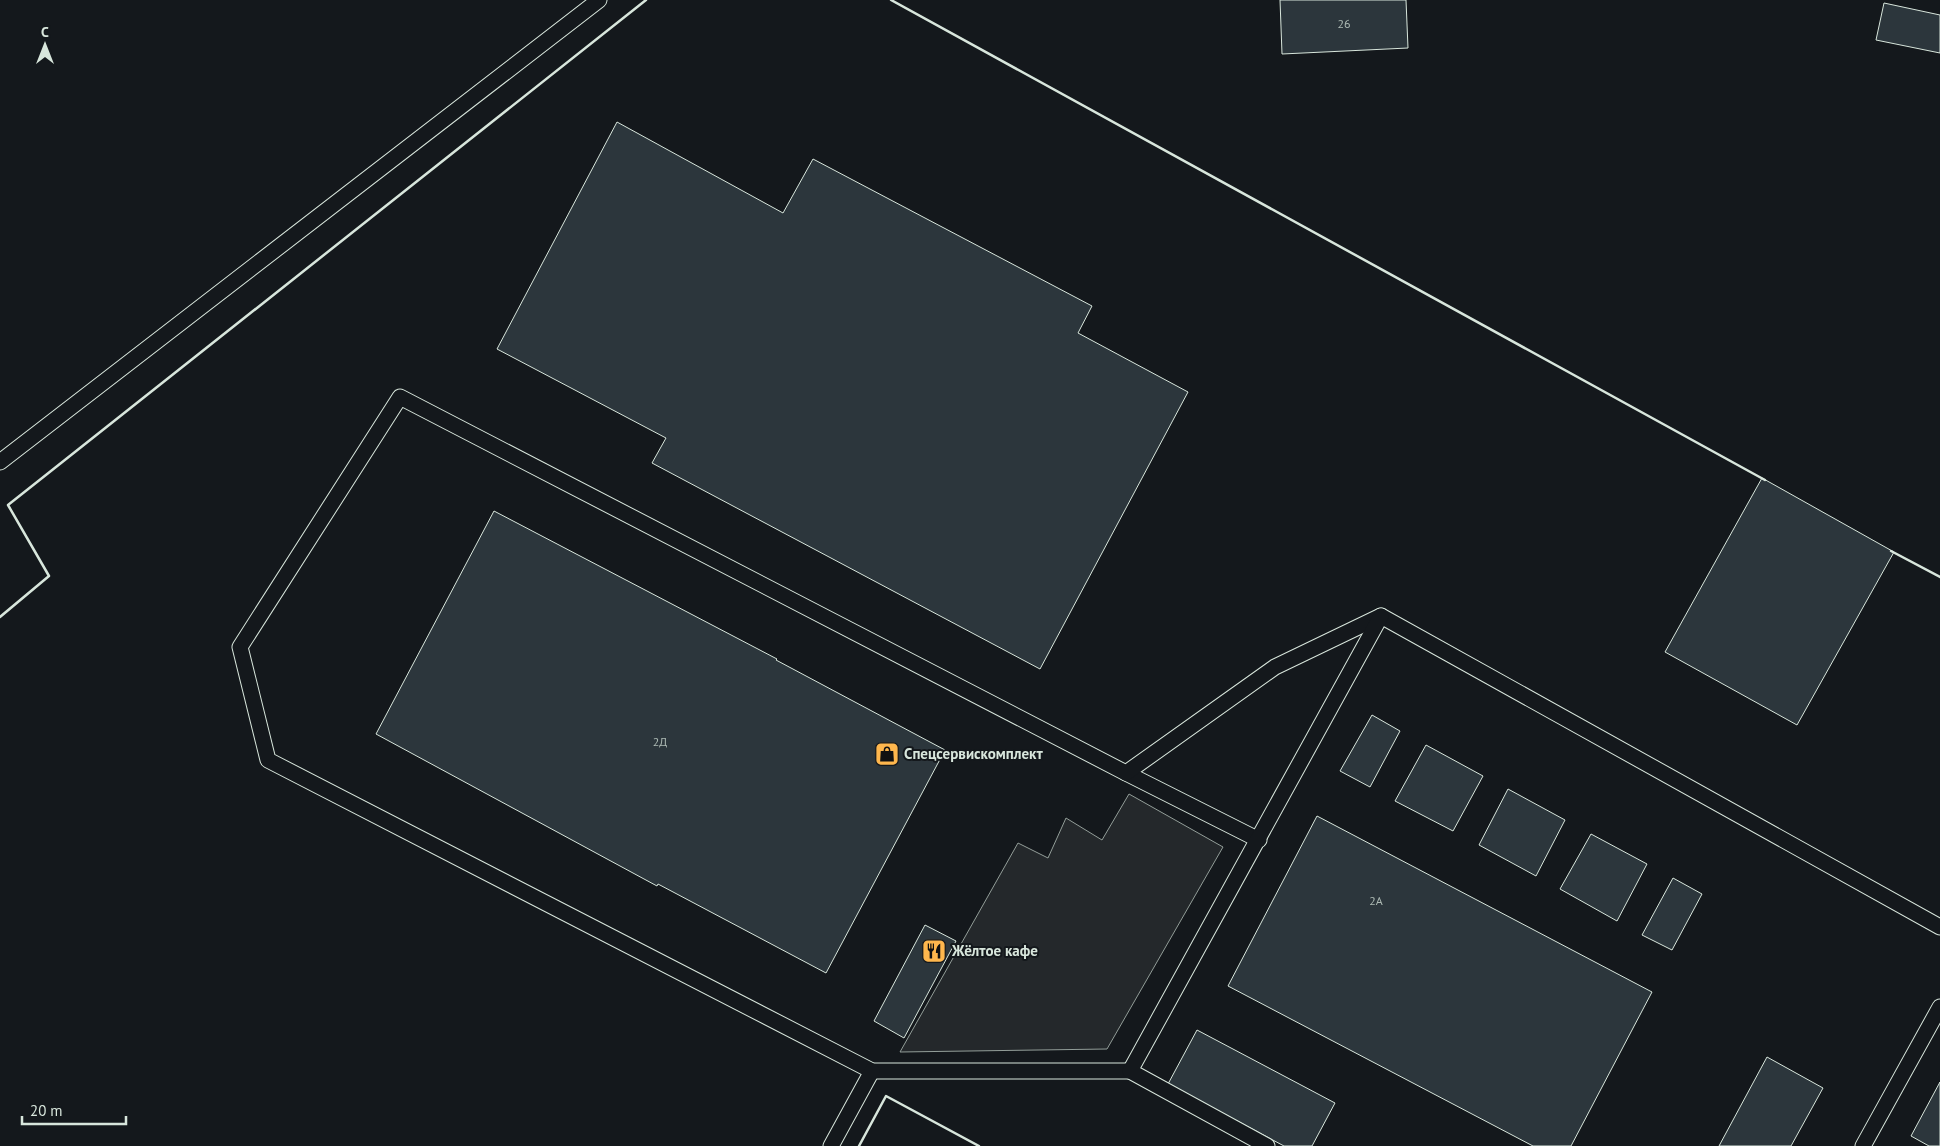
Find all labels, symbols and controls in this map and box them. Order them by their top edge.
house number: 26 [1337,16,1351,31]
north arrow [20,20,70,70]
text: С [41,23,49,41]
house number: 2Д [653,734,667,749]
shop icon: Спецсервискомплект [874,741,900,767]
place label: Спецсервискомплект [904,744,1043,763]
house number: 2А [1369,893,1383,908]
restaurant icon: Жёлтое кафе [921,938,947,964]
place label: Жёлтое кафе [951,941,1038,960]
scale bar [22,1094,126,1126]
text: 20 m [30,1101,63,1120]

